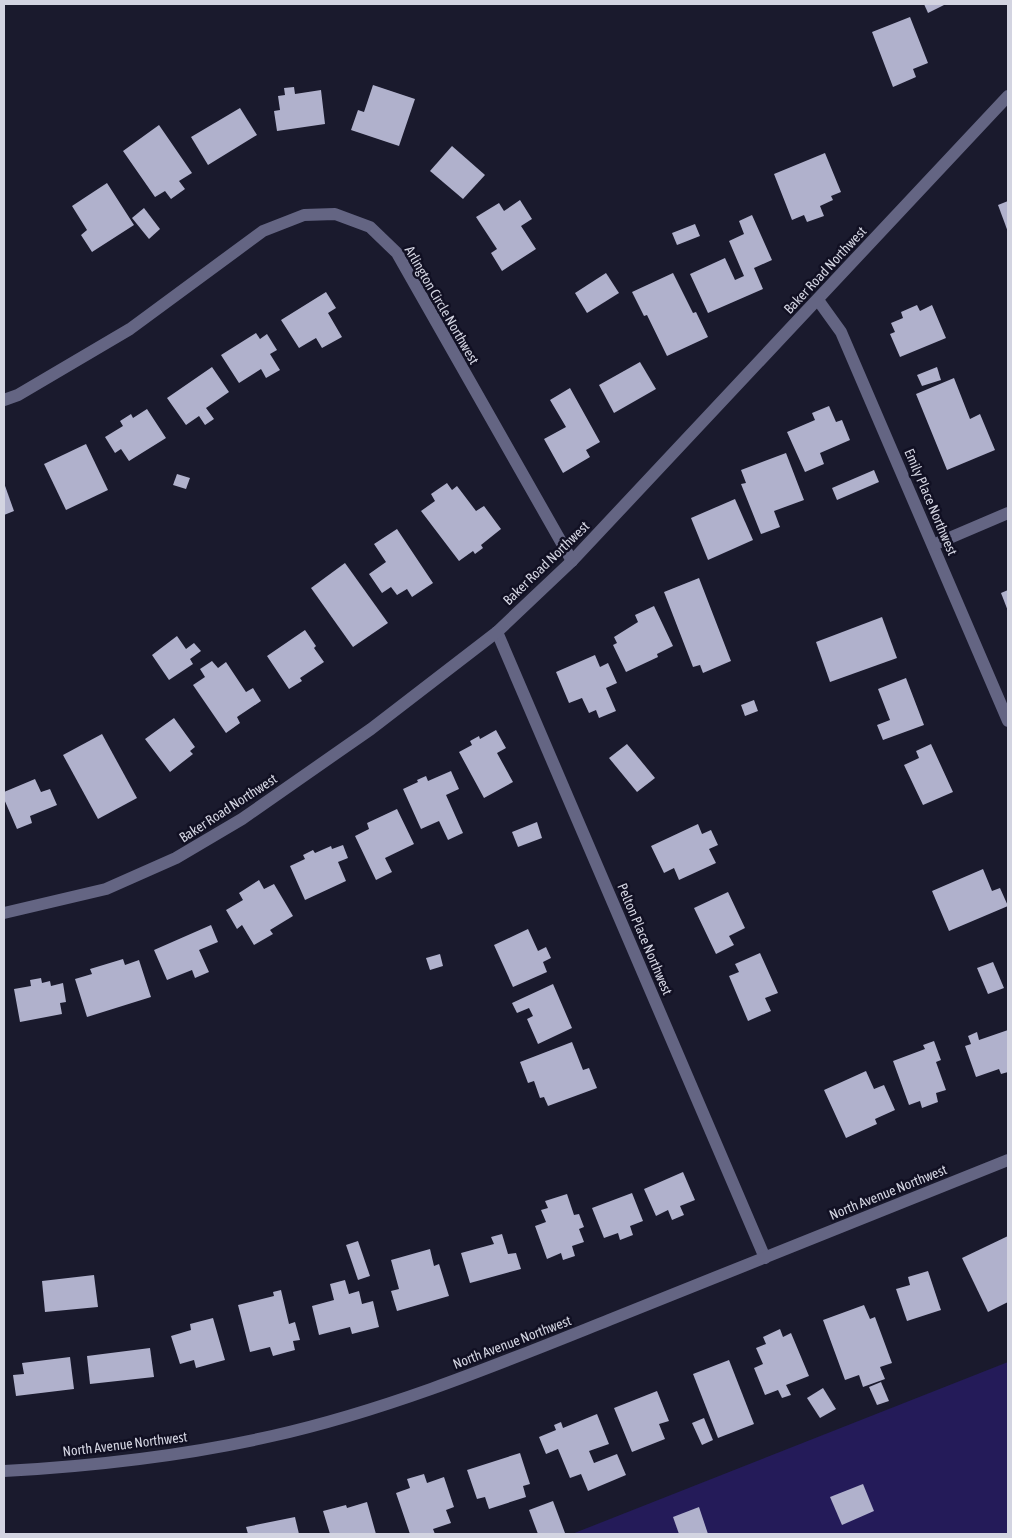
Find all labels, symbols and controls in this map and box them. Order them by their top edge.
street label: Baker Road Northwest [781,223,869,317]
street label: Arlington Circle Northwest [402,243,482,367]
street label: Emily Place Northwest [901,446,961,558]
street label: Baker Road Northwest [500,518,592,608]
street label: Baker Road Northwest [176,770,280,846]
street label: Pelton Place Northwest [614,881,676,997]
street label: North Avenue Northwest [827,1161,949,1223]
street label: North Avenue Northwest [451,1312,573,1372]
street label: North Avenue Northwest [62,1428,188,1460]

